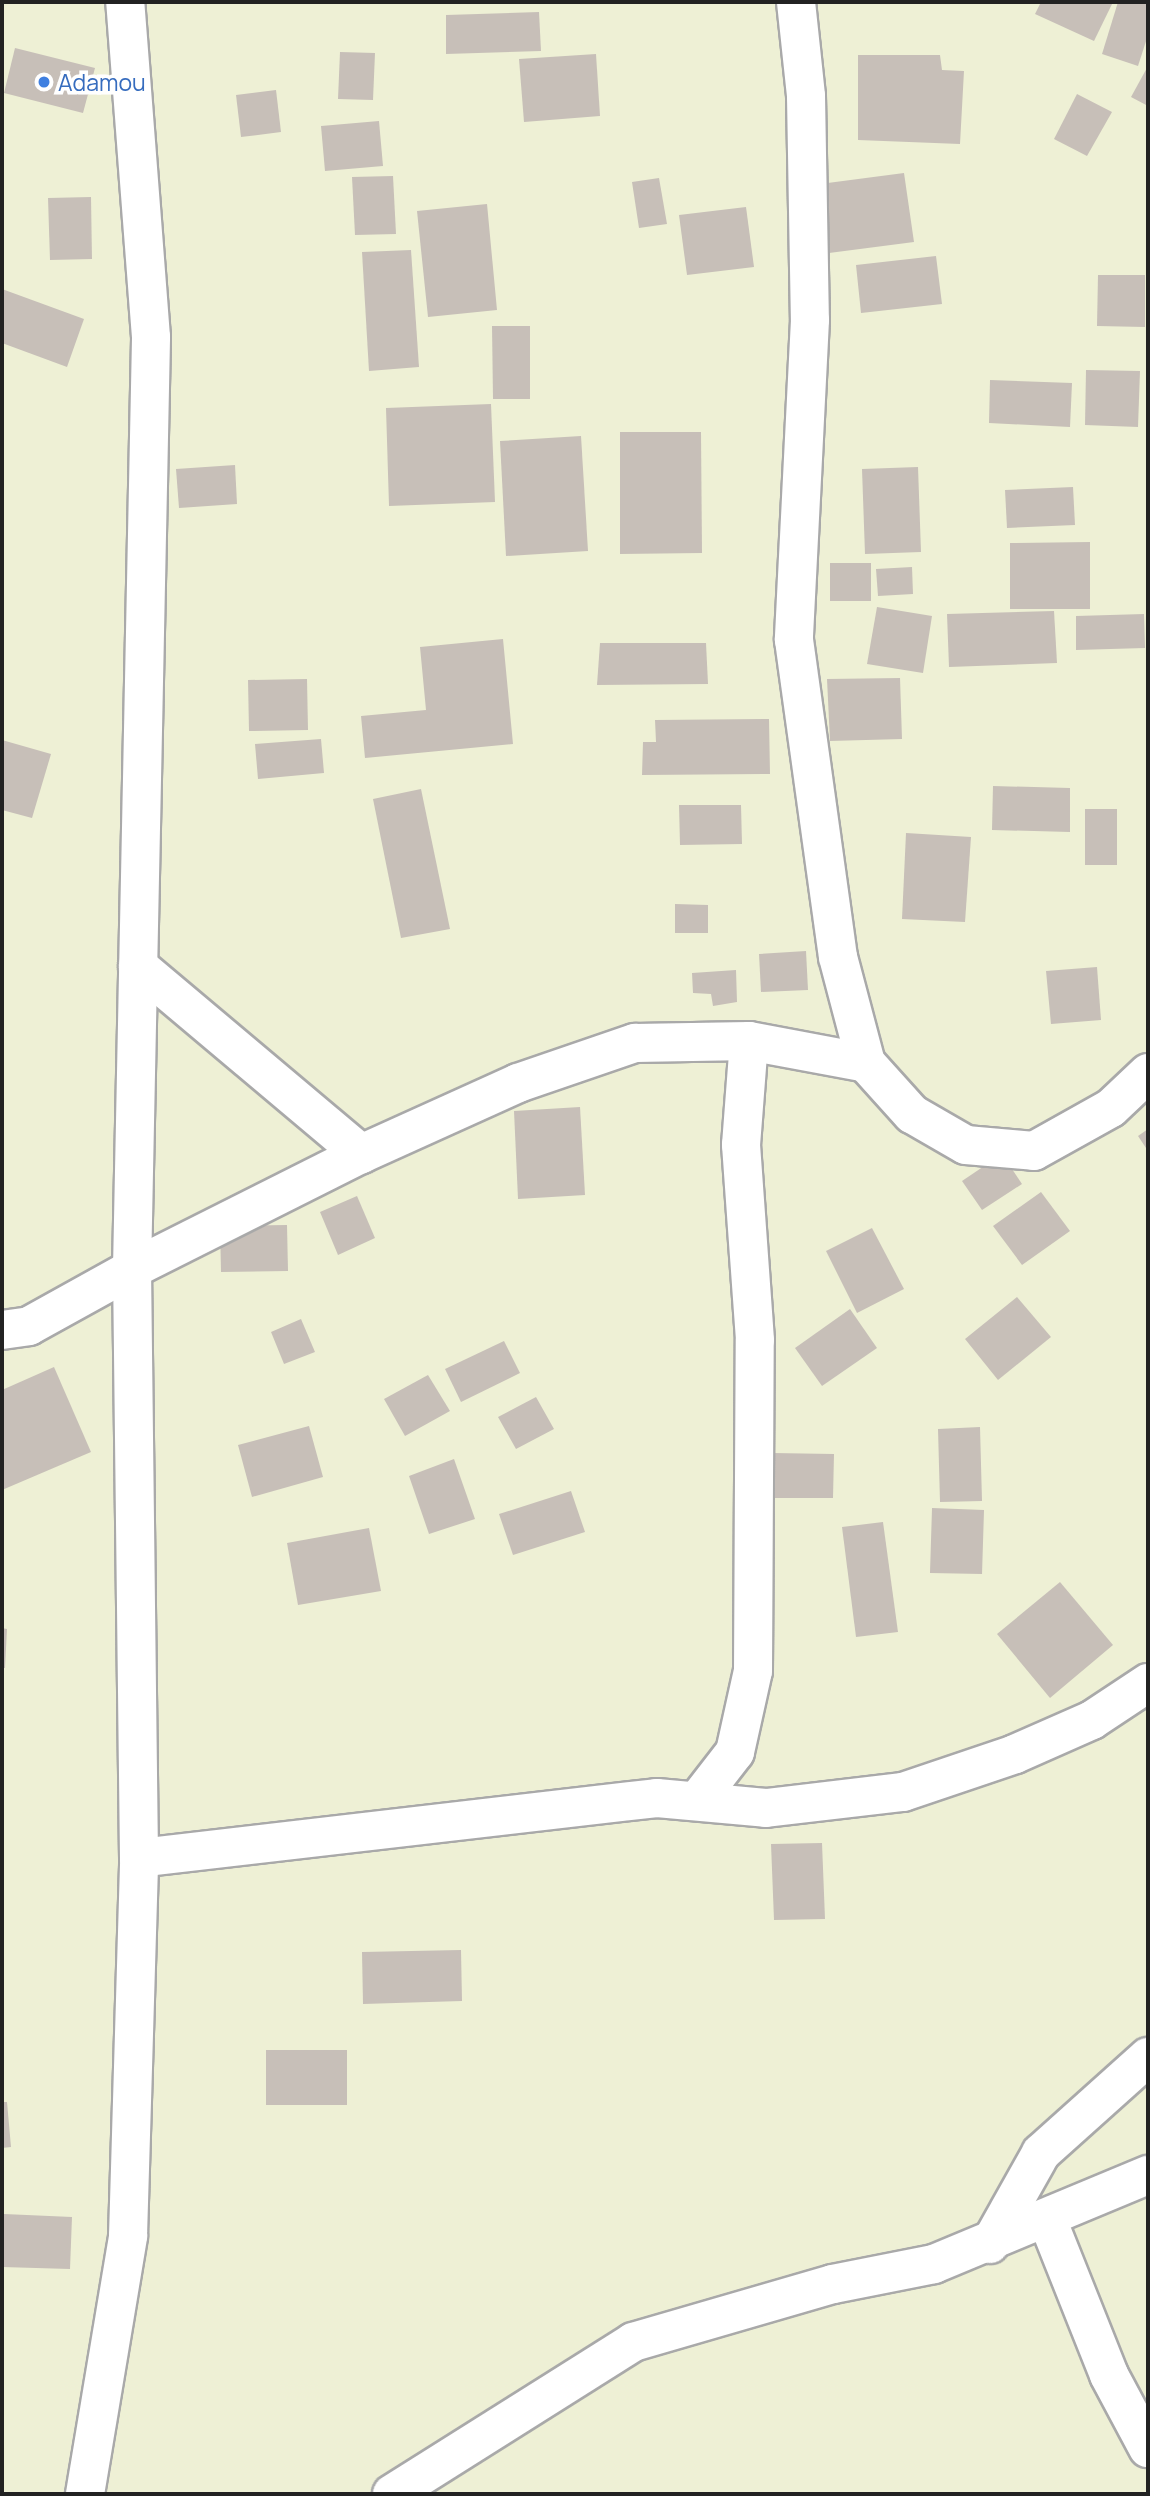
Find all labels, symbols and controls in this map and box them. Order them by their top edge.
place label: Adamou [58,68,146,96]
marker: Adamou [36,74,52,90]

